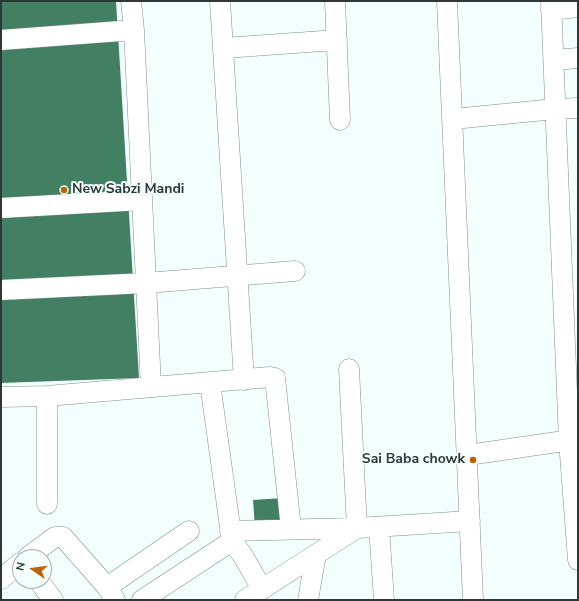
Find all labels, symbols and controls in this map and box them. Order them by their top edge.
place label: New Sabzi Mandi [72,182,184,198]
marker: New Sabzi Mandi [59,185,69,195]
place label: Sai Baba chowk [362,452,465,468]
marker: Sai Baba chowk [468,455,478,465]
north arrow [12,549,52,589]
text: N [13,561,29,572]

